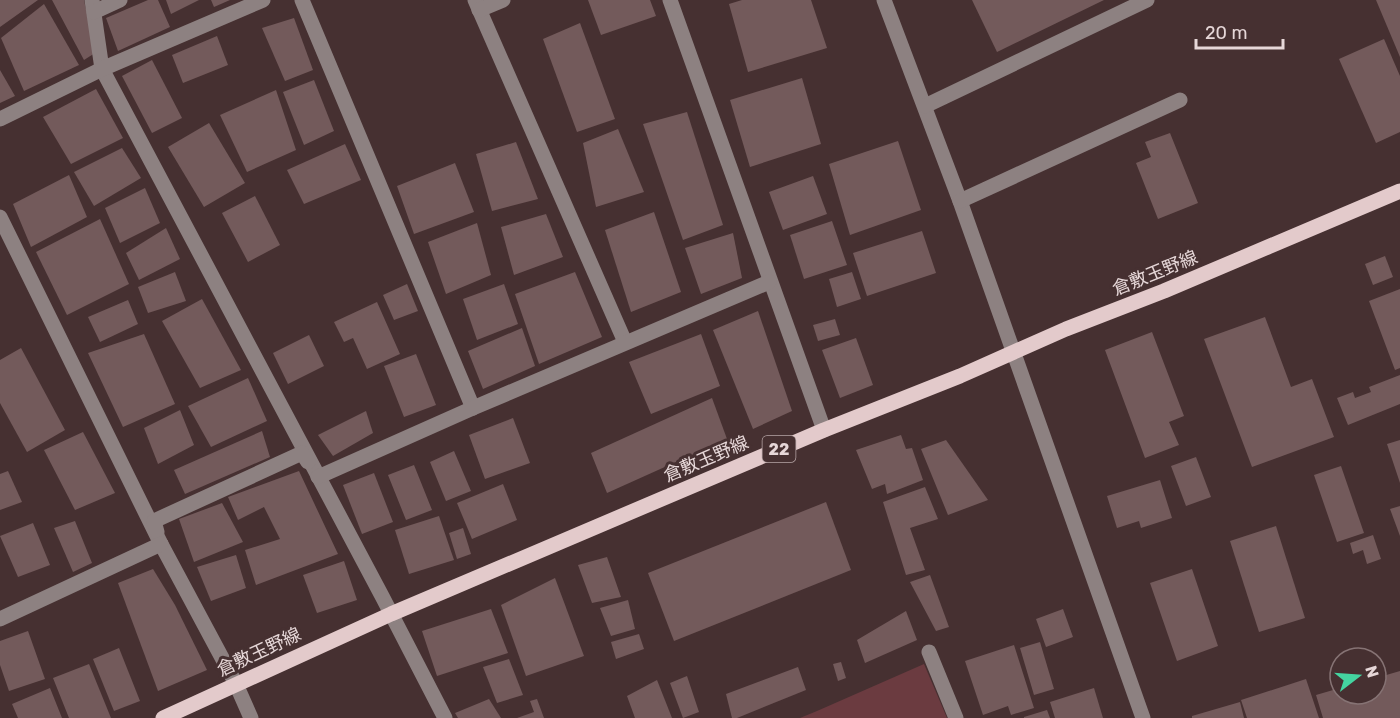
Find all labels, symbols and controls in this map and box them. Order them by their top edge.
scale bar [1196,12,1283,50]
text: 20 m [1205,22,1247,44]
street label: 倉敷玉野線 [1109,246,1201,300]
street label: 倉敷玉野線 [660,431,752,487]
road number: 22 [762,436,796,462]
street label: 倉敷玉野線 [214,623,304,681]
north arrow [1328,646,1388,706]
text: N [1361,663,1383,680]

